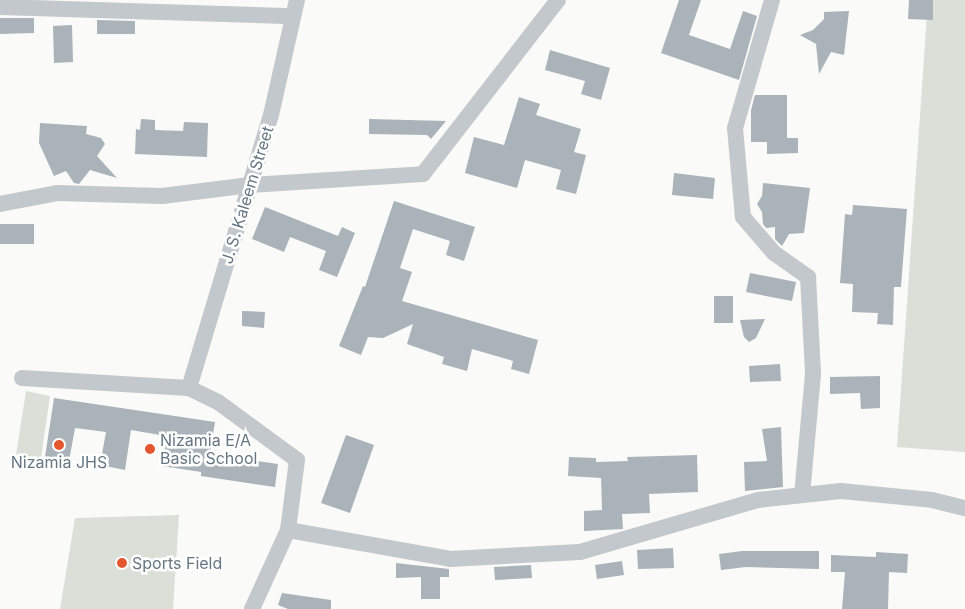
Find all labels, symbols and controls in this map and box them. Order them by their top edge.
street label: J. S. Kaleem Street [217,124,277,266]
place label: Nizamia E/A Basic School [160,430,257,468]
marker: Nizamia JHS [53,439,65,451]
marker: Nizamia E/A Basic School [144,443,156,455]
place label: Nizamia JHS [11,452,107,472]
place label: Sports Field [132,553,222,573]
marker: Sports Field [116,557,128,569]

